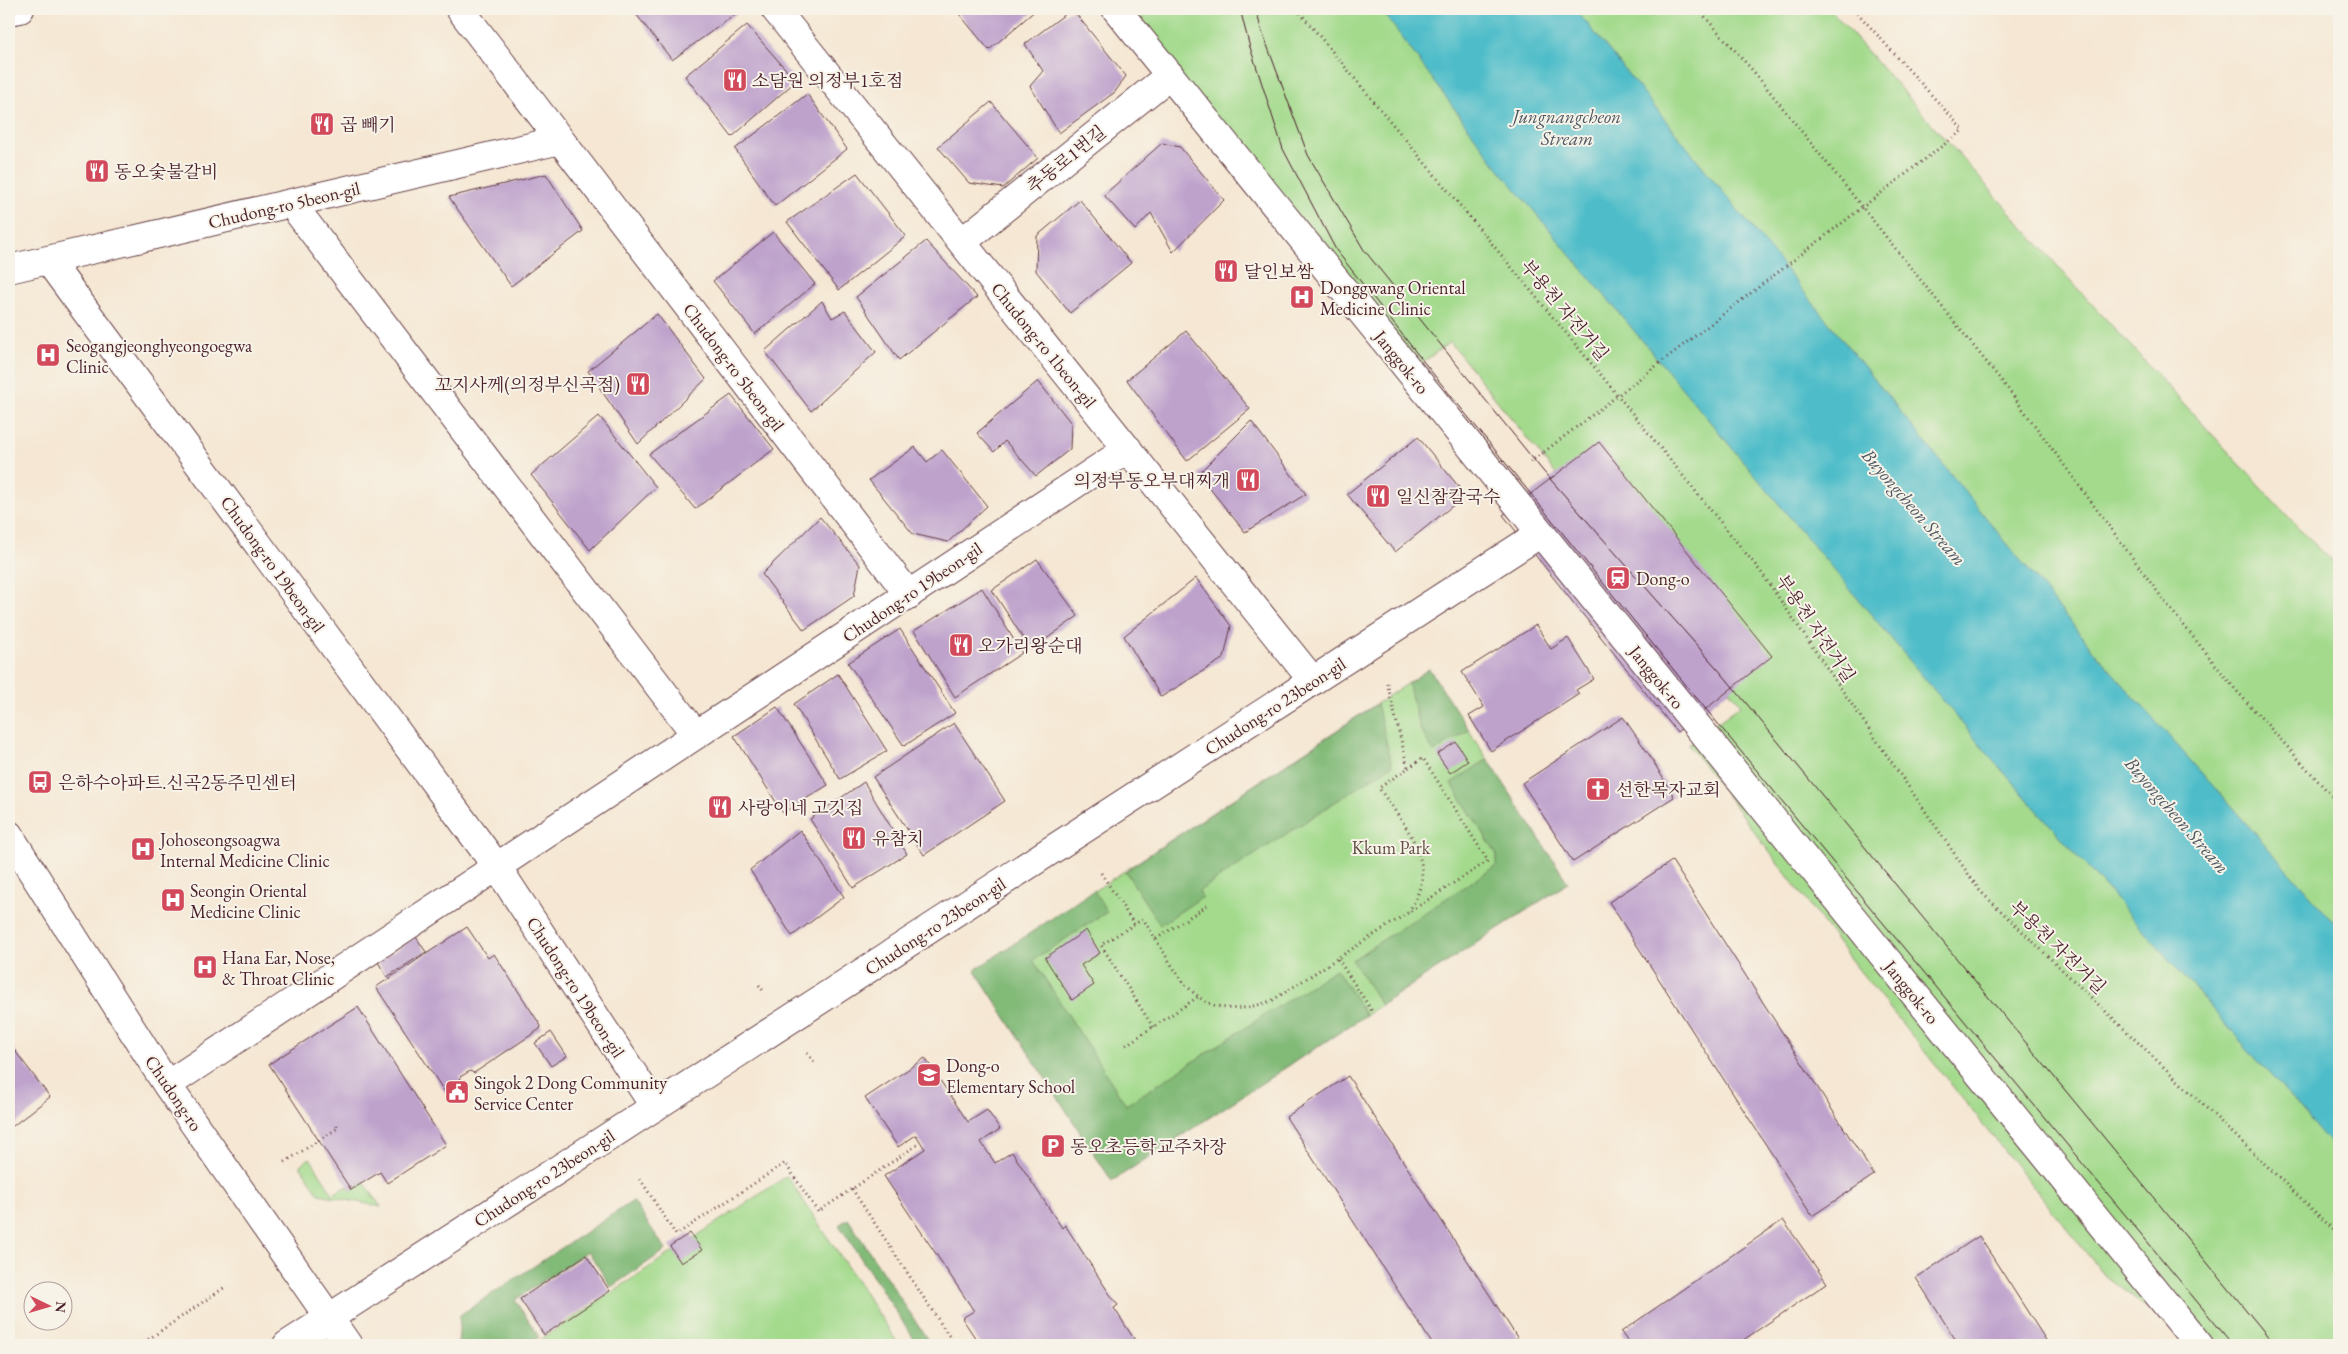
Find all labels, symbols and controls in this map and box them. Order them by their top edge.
restaurant icon: 소담원 의정부1호점 [722,67,748,93]
place label: 소담원 의정부1호점 [752,69,903,92]
water label: Jungnangcheon Stream [1509,104,1621,151]
restaurant icon: 곱 빼기 [309,111,335,137]
place label: 곱 빼기 [340,113,396,136]
street label: 추동로1번길 [1022,120,1110,198]
restaurant icon: 동오숯불갈비 [84,158,110,184]
place label: 동오숯불갈비 [114,160,218,183]
street label: Chudong-ro 5beon-gil [206,176,362,234]
street label: 부용천 자전거길 [1516,255,1614,365]
restaurant icon: 달인보쌈 [1213,258,1239,284]
place label: 달인보쌈 [1244,260,1314,283]
place label: Donggwang Oriental Medicine Clinic [1320,276,1466,320]
street label: Chudong-ro 1beon-gil [986,278,1102,412]
hospital icon: Donggwang Oriental Medicine Clinic [1289,284,1315,310]
street label: Chudong-ro 5beon-gil [678,298,790,436]
street label: Janggok-ro [1368,324,1435,399]
place label: Seogangjeonghyeongoegwa Clinic [66,334,253,378]
hospital icon: Seogangjeonghyeongoegwa Clinic [35,342,61,368]
restaurant icon: 꼬지사께(의정부신곡점) [625,371,651,397]
place label: 꼬지사께(의정부신곡점) [435,373,620,396]
water label: Buyongcheon Stream [1856,442,1972,571]
restaurant icon: 의정부동오부대찌개 [1235,467,1261,493]
place label: 의정부동오부대찌개 [1074,469,1230,492]
restaurant icon: 일신참칼국수 [1365,483,1391,509]
place label: 일신참칼국수 [1396,485,1500,508]
street label: Chudong-ro 19beon-gil [216,491,330,637]
street label: Chudong-ro 19beon-gil [838,537,986,647]
station icon: Dong-o [1605,565,1631,591]
place label: Dong-o [1636,567,1690,590]
street label: 부용천 자전거길 [1771,570,1861,686]
restaurant icon: 오가리왕순대 [948,632,974,658]
place label: 오가리왕순대 [978,634,1082,657]
street label: Janggok-ro [1623,639,1690,714]
street label: Chudong-ro 23beon-gil [1200,652,1350,760]
water label: Buyongcheon Stream [2119,750,2235,879]
bus stop icon: 은하수아파트.신곡2동주민센터 [27,769,53,795]
place label: 은하수아파트.신곡2동주민센터 [58,771,297,794]
church icon: 선한목자교회 [1585,776,1611,802]
place label: 선한목자교회 [1616,778,1720,801]
restaurant icon: 사랑이네 고깃집 [707,794,733,820]
place label: 사랑이네 고깃집 [738,796,863,819]
restaurant icon: 유참치 [841,825,867,851]
place label: 유참치 [872,827,924,850]
place label: Johoseongsoagwa Internal Medicine Clinic [158,828,330,872]
hospital icon: Johoseongsoagwa Internal Medicine Clinic [130,836,156,862]
park label: Kkum Park [1352,836,1431,859]
street label: Chudong-ro 23beon-gil [860,872,1010,980]
place label: Seongin Oriental Medicine Clinic [190,879,307,923]
hospital icon: Seongin Oriental Medicine Clinic [160,887,186,913]
street label: 부용천 자전거길 [2005,895,2111,999]
street label: Chudong-ro 19beon-gil [522,912,630,1062]
place label: Hana Ear, Nose, & Throat Clinic [222,946,335,990]
hospital icon: Hana Ear, Nose, & Throat Clinic [192,954,218,980]
street label: Janggok-ro [1878,954,1945,1029]
street label: Chudong-ro [140,1051,208,1135]
place label: Dong-o Elementary School [946,1054,1075,1098]
school or university icon: Dong-o Elementary School [916,1062,942,1088]
place label: Singok 2 Dong Community Service Center [474,1071,667,1115]
public building icon: Singok 2 Dong Community Service Center [444,1079,470,1105]
street label: Chudong-ro 23beon-gil [469,1124,619,1232]
parking icon: 동오초등학교주차장 [1040,1133,1066,1159]
place label: 동오초등학교주차장 [1070,1135,1227,1158]
north arrow [22,1282,72,1332]
text: N [51,1301,70,1314]

